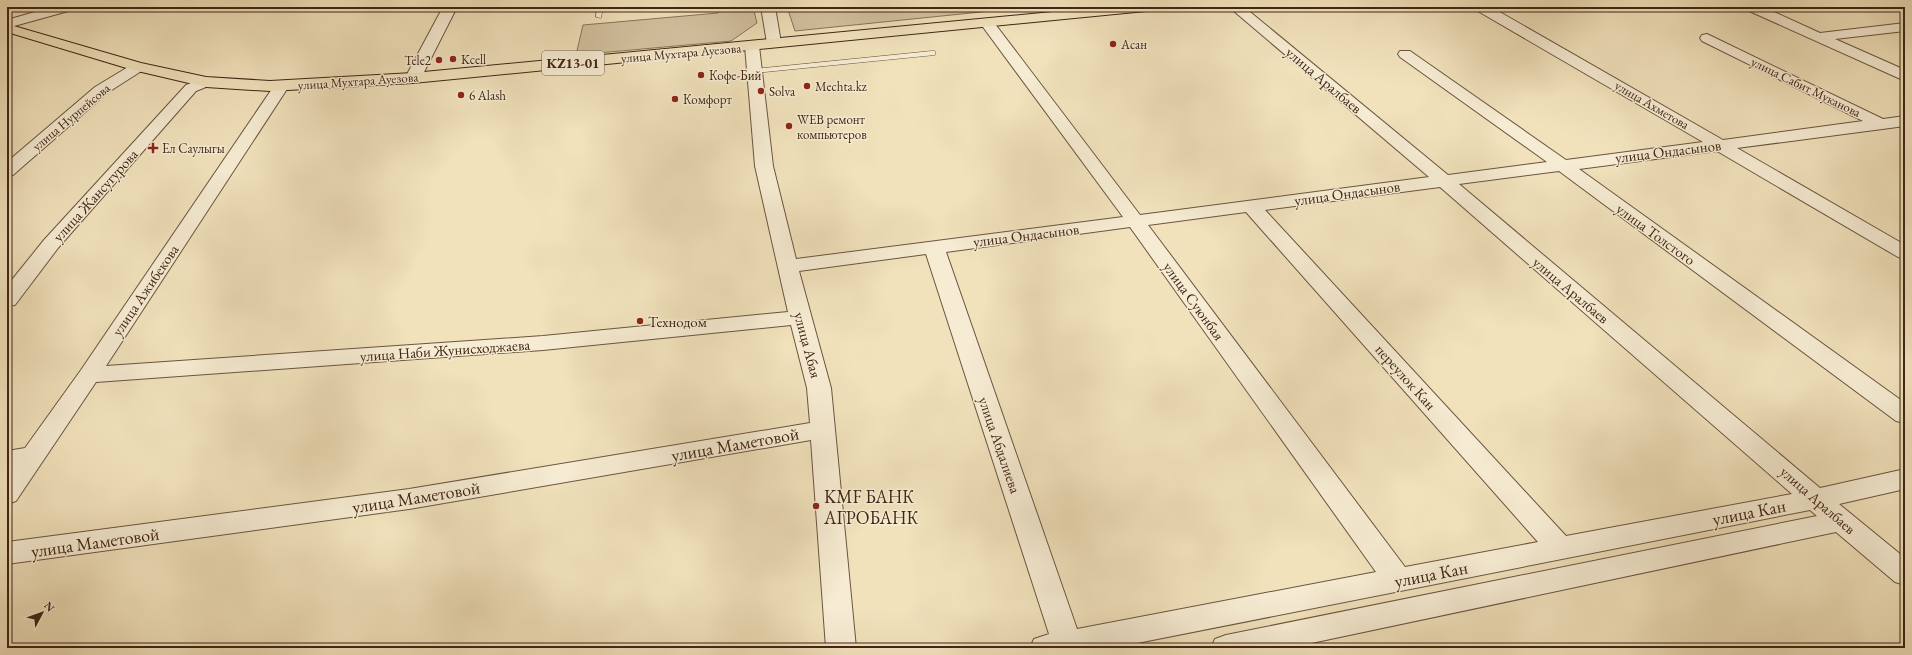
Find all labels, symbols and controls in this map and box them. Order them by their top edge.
place label: Асан [1120,36,1147,53]
street label: улица Мухтара Ауезова [620,39,743,67]
marker: Асан [1108,39,1118,49]
street label: улица Аралбаев [1282,42,1366,118]
place label: Kcell [461,51,486,68]
road number: KZ13-01 [542,51,604,75]
place label: Tele2 [404,52,432,69]
street label: улица Сабит Муканова [1748,53,1864,121]
marker: Kcell [448,54,458,64]
marker: Tele2 [434,55,444,65]
place label: Кофе-Бий [709,67,762,84]
street label: улица Мухтара Ауезова [297,68,420,94]
marker: Кофе-Бий [696,70,706,80]
street label: улица Ахметова [1612,77,1693,134]
place label: Mechta.kz [815,78,867,95]
street label: улица Нурпейсова [29,79,114,155]
marker: Mechta.kz [802,81,812,91]
place label: Solva [769,83,796,100]
marker: Solva [756,86,766,96]
place label: 6 Alash [469,87,506,104]
marker: 6 Alash [456,90,466,100]
place label: Комфорт [683,91,733,108]
marker: Комфорт [670,94,680,104]
place label: WEB ремонт компьютеров [797,111,867,143]
marker: WEB ремонт компьютеров [784,121,794,131]
street label: улица Ондасынов [1614,135,1722,167]
place label: Ел Саулыгы [162,140,225,157]
marker: Ел Саулыгы [147,142,159,154]
street label: улица Жансугурова [48,145,142,245]
street label: улица Ондасынов [1293,176,1401,210]
street label: улица Толстого [1613,199,1699,269]
street label: улица Ондасынов [972,219,1080,251]
street label: улица Ажибекова [107,241,183,339]
street label: улица Аралбаев [1529,252,1613,328]
street label: улица Суюнбая [1159,258,1229,344]
street label: улица Абая [790,310,826,380]
place label: Технодом [648,312,708,331]
marker: Технодом [635,316,645,326]
street label: улица Наби Жунисходжаева [359,335,531,365]
street label: переулок Кан [1372,340,1441,414]
street label: улица Абдалиева [975,394,1025,496]
street label: улица Маметовой [669,421,801,467]
street label: улица Аралбаев [1776,462,1860,538]
street label: улица Маметовой [350,475,482,518]
place label: KMF БАНК АГРОБАНК [823,485,918,529]
street label: улица Кан [1710,494,1788,530]
marker: KMF БАНК АГРОБАНК [811,501,821,511]
street label: улица Маметовой [29,522,161,562]
street label: улица Кан [1392,556,1470,592]
north arrow [22,593,62,633]
text: N [41,598,58,614]

